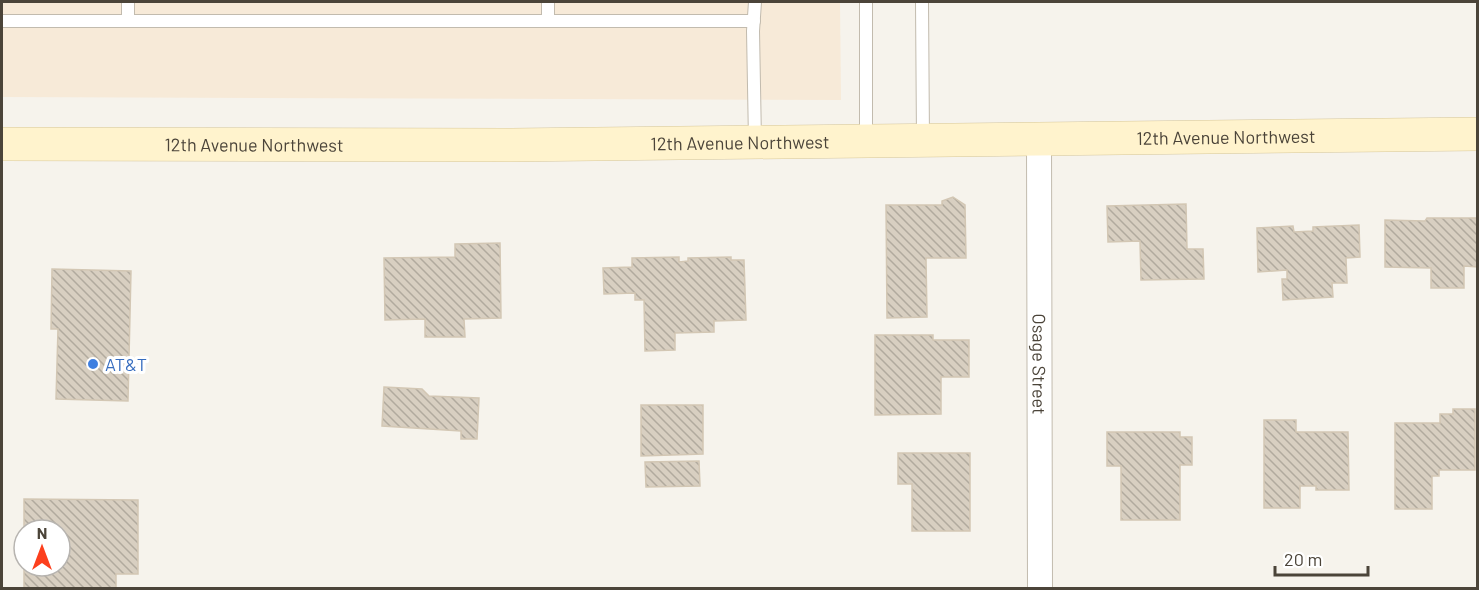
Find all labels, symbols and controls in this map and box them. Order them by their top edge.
street label: 12th Avenue Northwest [1136,125,1316,149]
street label: 12th Avenue Northwest [650,130,830,154]
street label: 12th Avenue Northwest [165,133,343,156]
street label: Osage Street [1028,313,1051,415]
place label: AT&T [105,353,147,375]
marker: AT&T [86,357,100,371]
north arrow [12,518,72,578]
text: N [37,523,47,542]
scale bar [1275,539,1368,577]
text: 20 m [1284,548,1322,570]

